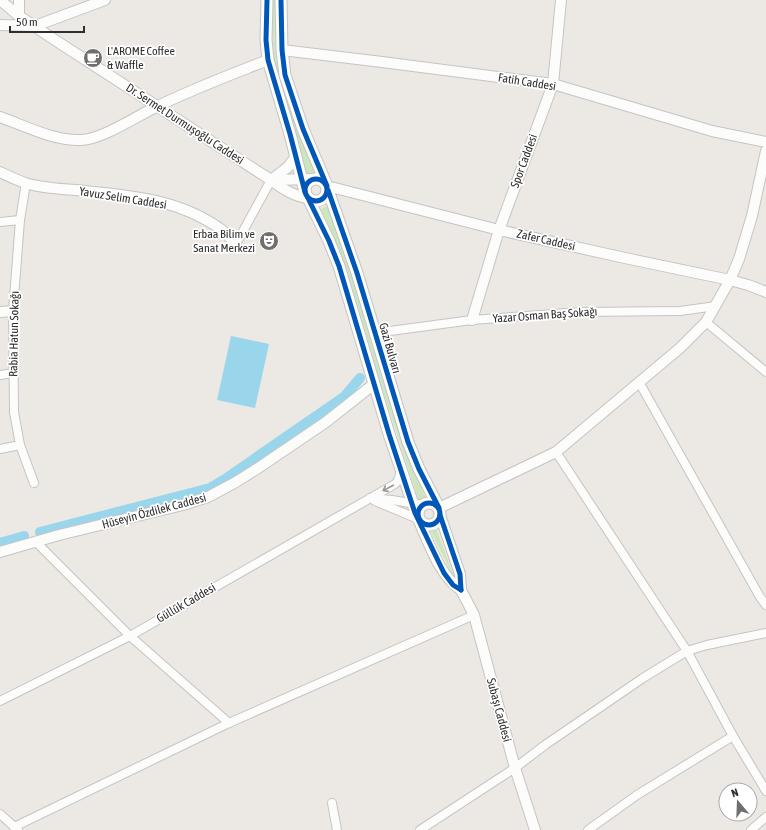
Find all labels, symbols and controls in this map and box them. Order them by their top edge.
scale bar [10,8,84,34]
text: 50 m [16,15,38,29]
place label: L'AROME Coffee & Waffle [107,44,175,72]
cafe icon: L'AROME Coffee & Waffle [82,47,104,69]
street label: Fatih Caddesi [497,70,557,94]
street label: Dr. Sermet Durmuşoğlu Caddesi [123,81,247,167]
street label: Spor Caddesi [508,132,540,190]
street label: Yavuz Selim Caddesi [78,184,168,212]
street label: Zafer Caddesi [515,226,577,254]
place label: Erbaa Bilim ve Sanat Merkezi [193,227,255,255]
theatre icon: Erbaa Bilim ve Sanat Merkezi [258,230,280,252]
street label: Rabia Hatun Sokağı [6,291,22,377]
street label: Yazar Osman Baş Sokağı [492,304,598,326]
street label: Gazi Bulvarı [376,321,404,375]
one-way arrow [382,484,394,492]
street label: Hüseyin Özdilek Caddesi [100,490,208,532]
street label: Güllük Caddesi [154,580,218,626]
street label: Subaşı Caddesi [484,677,514,743]
north arrow [718,782,758,822]
text: N [730,786,740,799]

